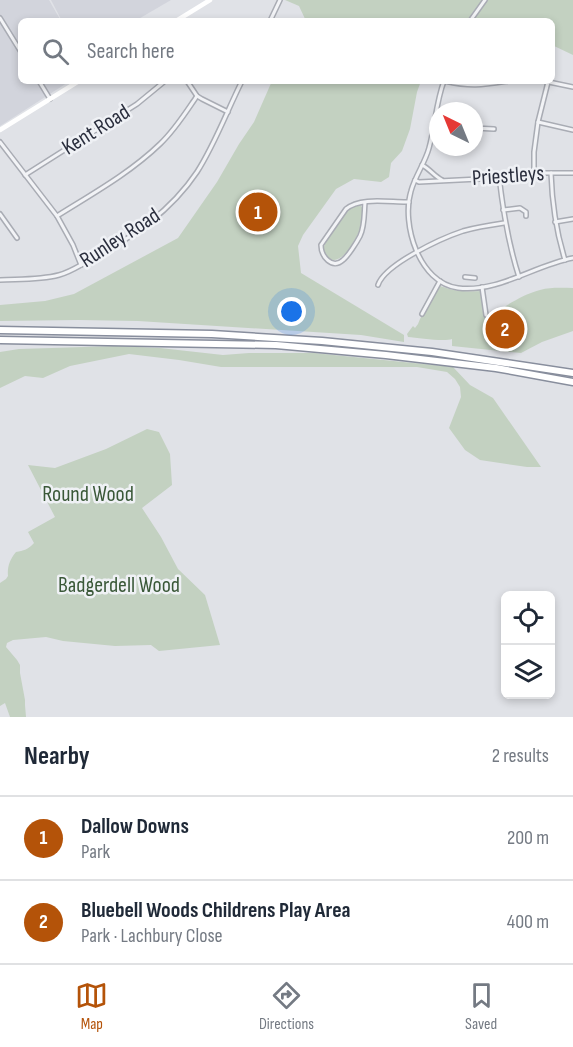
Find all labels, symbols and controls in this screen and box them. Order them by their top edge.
search box [18,18,555,84]
icon: search [39,35,72,68]
text: Search here [87,38,174,65]
street label: Kent Road [57,99,135,161]
north arrow [429,102,483,156]
street label: Priestleys [471,160,545,192]
pin: 1 [238,190,278,234]
street label: Runley Road [75,202,165,274]
your location [277,297,306,326]
pin: 2 [486,306,524,352]
park label: Round Wood [42,481,134,508]
park label: Badgerdell Wood [58,572,180,599]
map controls [501,591,555,699]
button: locate [501,591,555,645]
button: layers [501,645,555,699]
text: Nearby [24,741,90,772]
text: 2 results [492,744,549,768]
text: Dallow Downs [81,813,189,840]
text: 1 [40,826,47,850]
text: 200 m [507,826,549,850]
text: Park [81,840,110,864]
text: Bluebell Woods Childrens Play Area [81,897,351,924]
text: 2 [39,910,48,934]
text: 400 m [507,910,549,934]
text: Park · Lachbury Close [81,924,223,948]
tab: Map [75,979,108,1034]
tab: Directions [259,979,314,1034]
tab: Saved [465,979,498,1034]

